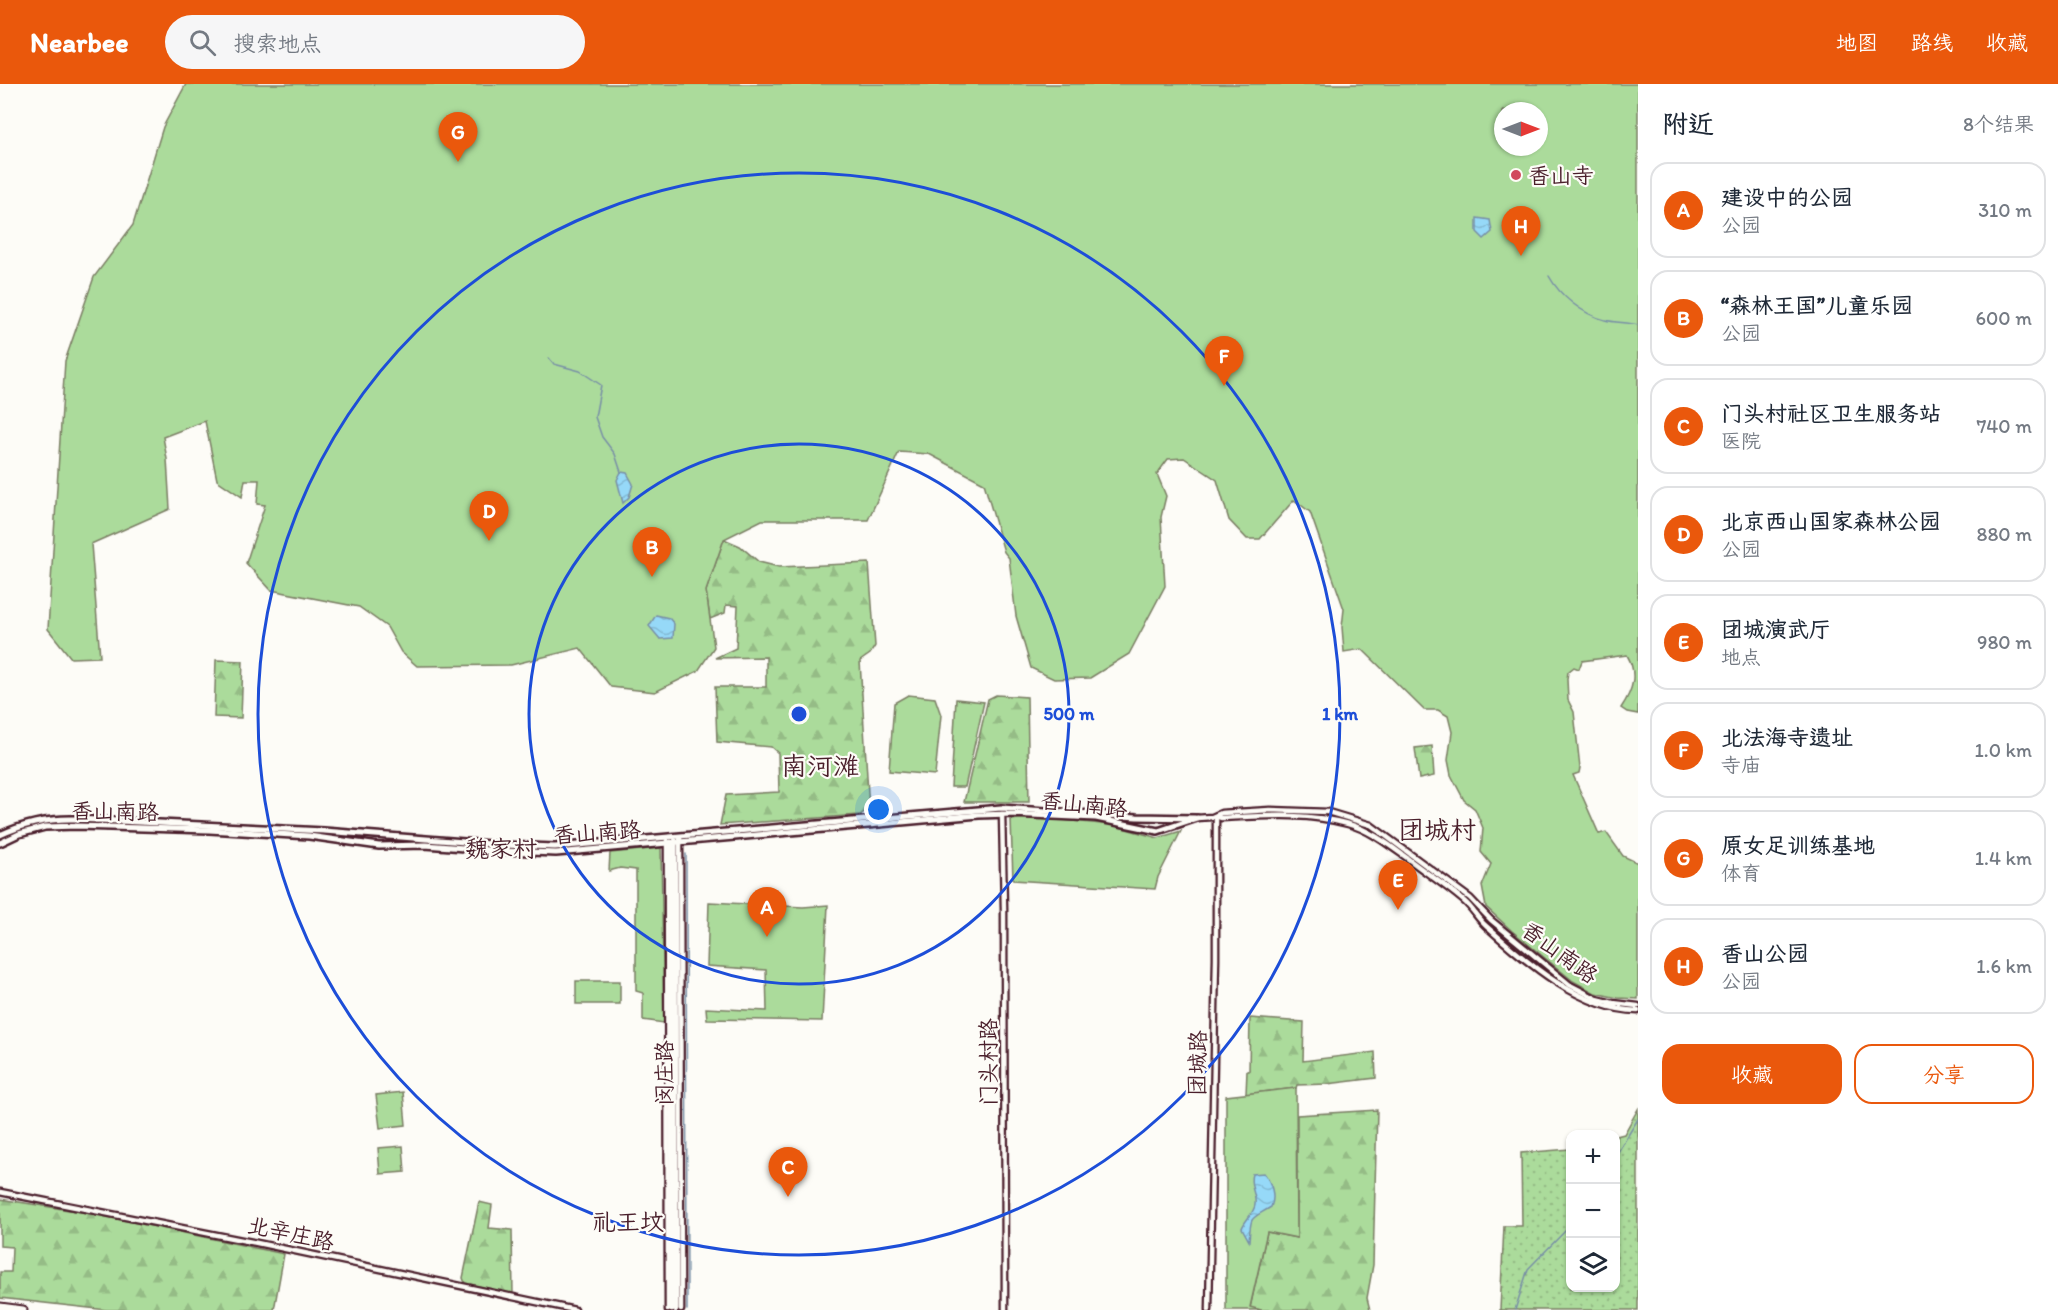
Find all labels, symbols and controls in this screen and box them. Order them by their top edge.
search box [165,15,585,69]
text: Nearbee [30,25,129,59]
icon: search [186,26,219,59]
text: 搜索地点 [234,30,322,57]
text: 地图 [1836,30,1878,55]
text: 路线 [1911,30,1953,55]
text: 收藏 [1986,30,2028,55]
north arrow [1494,102,1548,156]
text: 附近 [1662,108,1714,140]
pin: G [438,112,478,162]
text: 8个结果 [1963,112,2034,136]
place label: 香山寺 [1528,162,1594,189]
marker: 香山寺 [1509,168,1523,182]
text: 建设中的公园 [1721,184,1853,211]
text: A [1677,198,1690,222]
text: 310 m [1978,198,2032,222]
pin: H [1502,206,1540,256]
text: 公园 [1721,213,1761,237]
text: “森林王国”儿童乐园 [1721,292,1913,319]
text: B [1677,306,1690,330]
text: 600 m [1975,306,2032,330]
text: 公园 [1721,321,1761,345]
pin: F [1204,336,1244,386]
text: 门头村社区卫生服务站 [1721,400,1941,427]
text: C [1677,414,1690,438]
text: 740 m [1976,414,2032,438]
text: 医院 [1721,429,1761,453]
pin: D [470,492,508,541]
text: 北京西山国家森林公园 [1721,508,1941,535]
text: D [1677,522,1690,546]
text: 880 m [1976,522,2032,546]
pin: B [632,528,672,577]
text: 公园 [1721,537,1761,561]
text: 团城演武厅 [1721,616,1831,643]
text: E [1678,630,1689,654]
text: 980 m [1977,630,2032,654]
text: 地点 [1721,645,1761,669]
text: 500 m [1044,703,1095,725]
text: 1 km [1322,703,1359,725]
centre of rings [789,704,809,724]
text: 北法海寺遗址 [1721,724,1853,751]
text: F [1678,738,1689,762]
text: 1.0 km [1975,738,2032,762]
district label: 南河滩 [781,750,859,782]
text: 寺庙 [1721,753,1761,777]
street label: 香山南路 [1039,786,1129,823]
your location [864,795,893,824]
street label: 香山南路 [71,797,159,826]
district label: 团城村 [1398,814,1476,846]
street label: 香山南路 [552,816,642,849]
text: 原女足训练基地 [1721,832,1875,859]
district label: 魏家村 [465,834,537,863]
text: G [1677,846,1690,870]
text: 1.4 km [1975,846,2032,870]
pin: E [1378,860,1418,910]
text: 体育 [1721,861,1761,885]
pin: A [748,888,786,937]
street label: 香山南路 [1516,916,1603,989]
text: 香山公园 [1721,940,1809,967]
text: H [1677,954,1690,978]
text: 1.6 km [1976,954,2032,978]
text: 公园 [1721,969,1761,993]
street label: 门头村路 [975,1018,1002,1106]
street label: 团城路 [1183,1030,1212,1096]
street label: 闵庄路 [651,1040,678,1106]
button: 收藏 [1662,1044,1842,1104]
button: 分享 [1854,1044,2034,1104]
map controls [1566,1130,1620,1292]
button: + [1566,1130,1620,1184]
pin: C [768,1148,808,1197]
button: − [1566,1184,1620,1238]
district label: 礼王坟 [592,1207,664,1236]
street label: 北辛庄路 [245,1211,337,1256]
button: layers [1566,1238,1620,1292]

